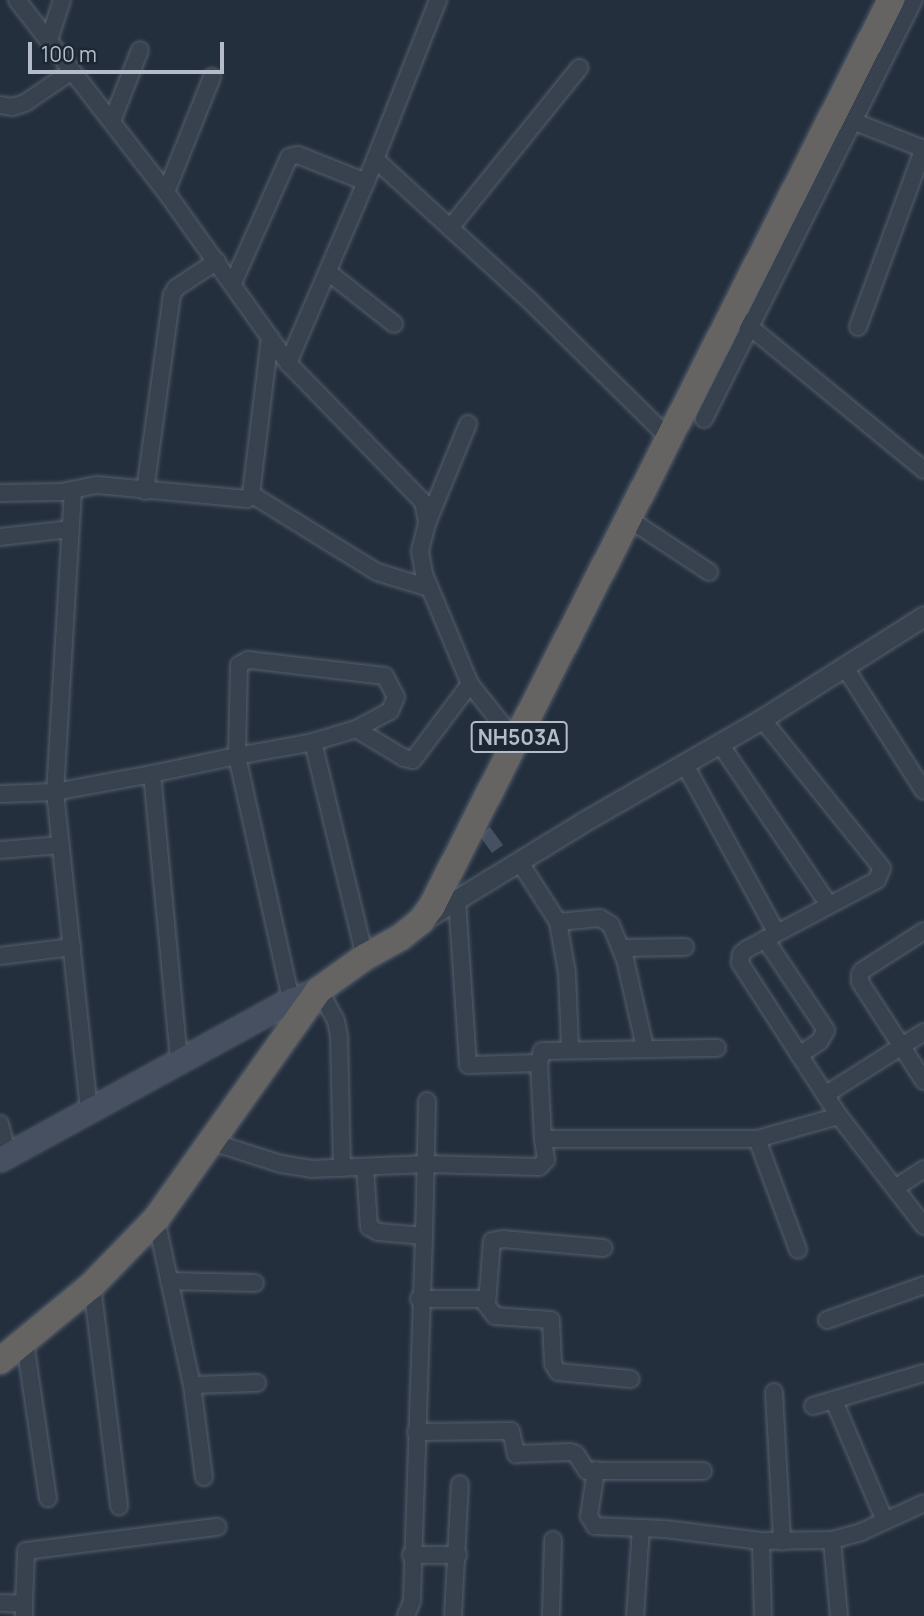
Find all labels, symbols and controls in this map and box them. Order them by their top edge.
scale bar [32,28,228,72]
text: 100 m [41,40,97,68]
road number: NH503A [470,720,568,754]

